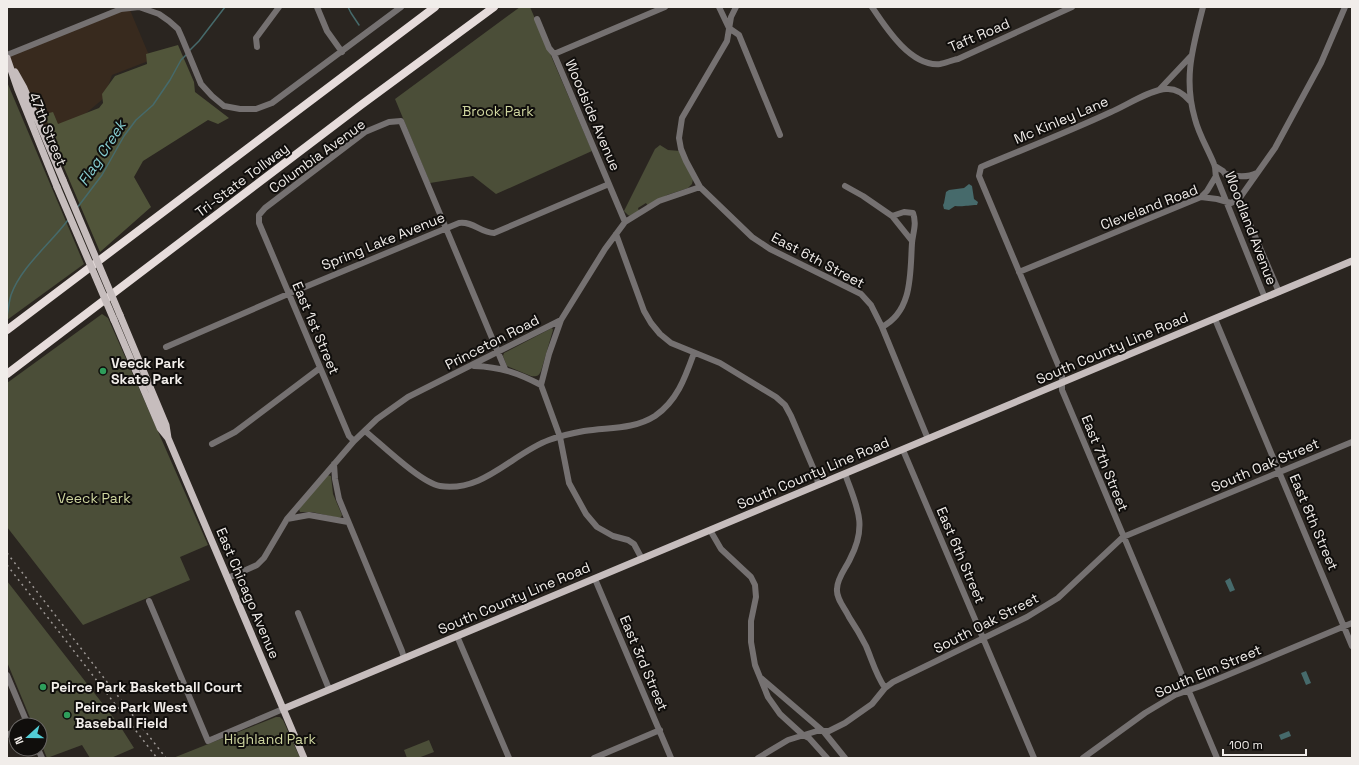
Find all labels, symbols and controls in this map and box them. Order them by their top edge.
street label: Taft Road [946,14,1012,56]
street label: Woodside Avenue [561,57,625,173]
street label: 47th Street [25,90,71,168]
street label: Mc Kinley Lane [1011,92,1111,148]
park label: Brook Park [462,102,534,120]
water label: Flag Creek [73,115,131,189]
street label: Columbia Avenue [265,115,369,197]
street label: Tri-State Tollway [192,139,292,221]
street label: Woodland Avenue [1221,169,1281,287]
street label: Cleveland Road [1098,180,1200,234]
street label: Spring Lake Avenue [319,208,447,274]
street label: East 6th Street [768,228,868,292]
street label: East 1st Street [288,279,344,377]
street label: South County Line Road [1033,308,1191,388]
street label: Princeton Road [442,310,542,374]
place label: Veeck Park Skate Park [111,354,185,388]
marker: Veeck Park Skate Park [98,366,108,376]
street label: East 7th Street [1077,412,1133,514]
street label: South County Line Road [734,433,892,513]
street label: South Oak Street [1208,434,1322,496]
street label: East 8th Street [1286,471,1342,573]
park label: Veeck Park [57,489,131,507]
street label: East 6th Street [933,504,989,606]
street label: East Chicago Avenue [212,525,284,661]
street label: South County Line Road [435,558,593,638]
street label: South Oak Street [930,589,1042,657]
street label: East 3rd Street [616,613,672,713]
street label: South Elm Street [1152,640,1264,702]
place label: Peirce Park Basketball Court [51,678,242,696]
marker: Peirce Park Basketball Court [38,682,48,692]
place label: Peirce Park West Baseball Field [75,698,188,732]
marker: Peirce Park West Baseball Field [62,710,72,720]
north arrow [8,717,48,757]
park label: Highland Park [224,730,316,748]
scale bar [1223,731,1306,757]
text: N [11,735,27,747]
text: 100 m [1229,737,1263,753]

